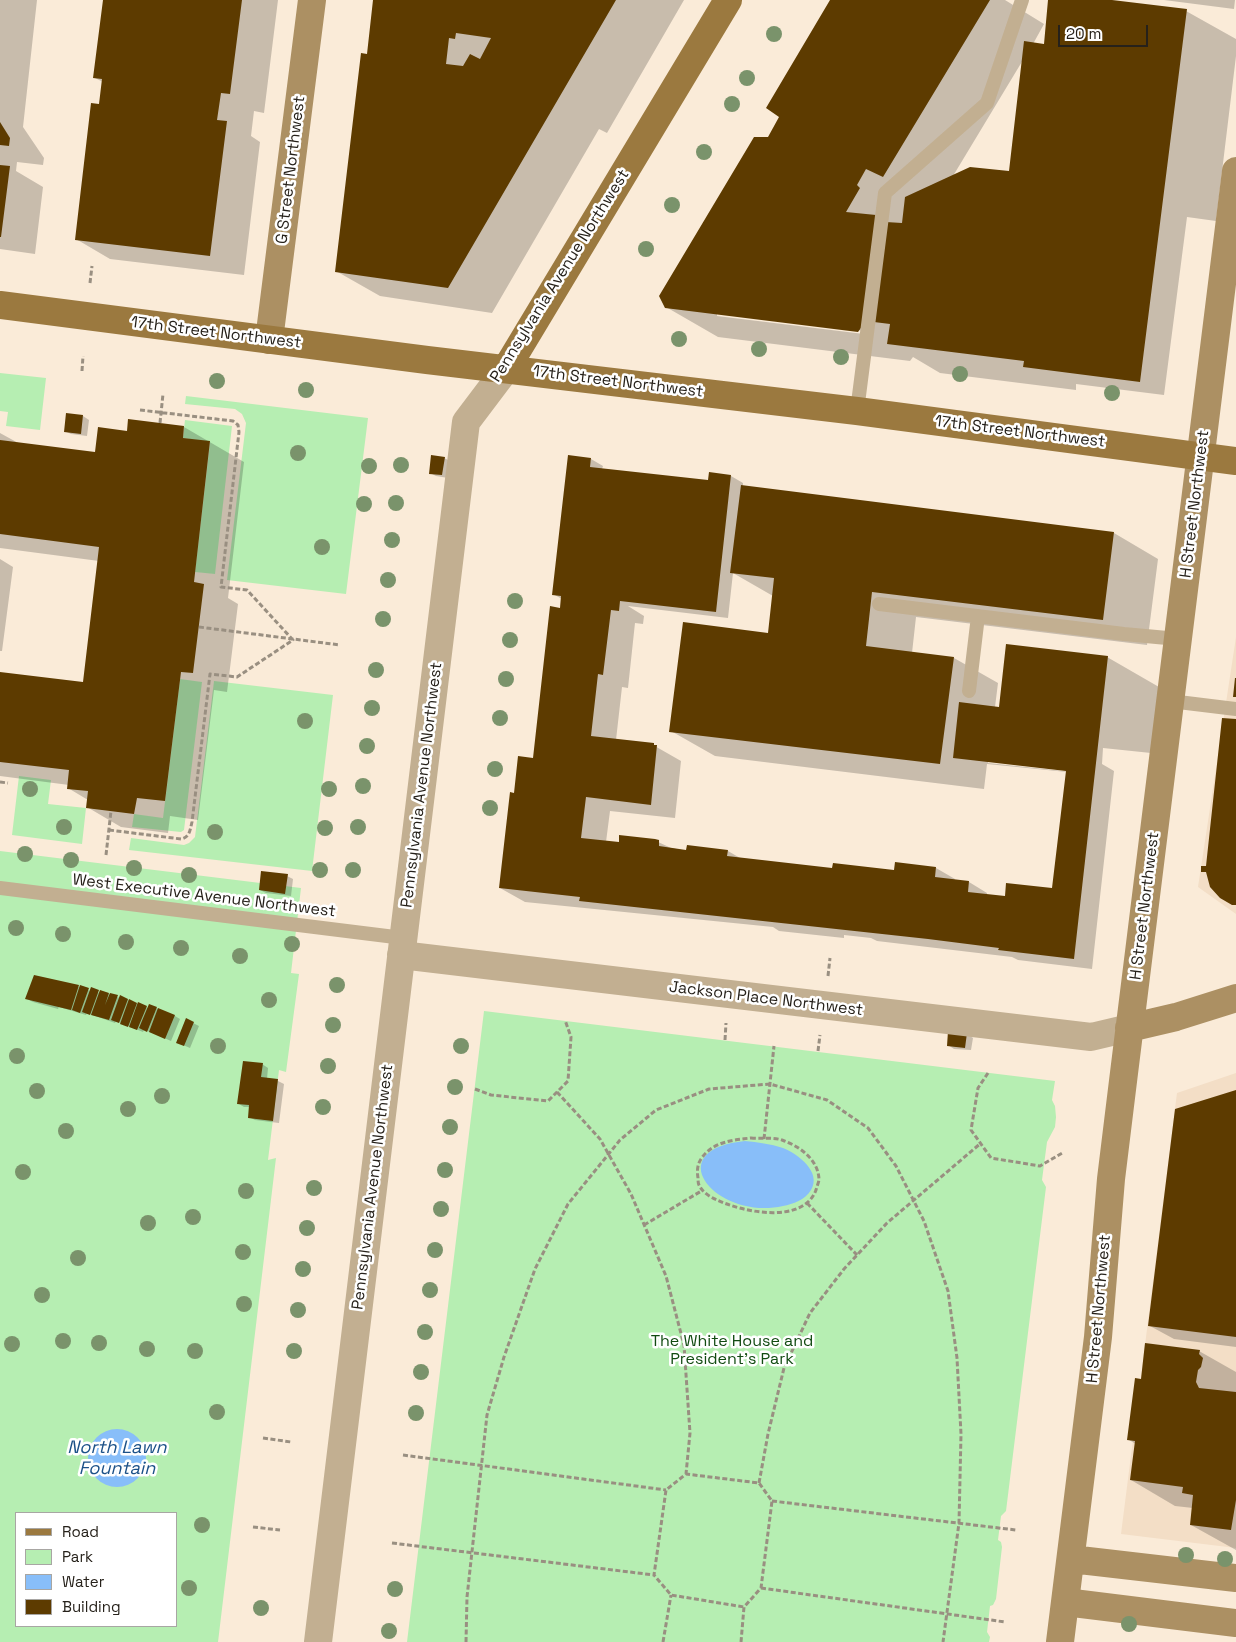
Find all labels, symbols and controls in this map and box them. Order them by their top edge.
scale bar [1061,15,1151,47]
text: 20 m [1066,24,1101,43]
street label: G Street Northwest [272,95,310,245]
street label: Pennsylvania Avenue Northwest [486,166,634,386]
street label: 17th Street Northwest [130,313,302,353]
street label: 17th Street Northwest [532,362,704,402]
street label: 17th Street Northwest [934,412,1106,452]
street label: H Street Northwest [1176,429,1214,579]
street label: Pennsylvania Avenue Northwest [397,661,447,909]
street label: H Street Northwest [1126,831,1164,981]
street label: West Executive Avenue Northwest [71,870,337,922]
street label: Jackson Place Northwest [668,978,864,1020]
street label: Pennsylvania Avenue Northwest [348,1063,398,1311]
street label: H Street Northwest [1083,1234,1115,1384]
park label: The White House and President's Park [651,1332,813,1370]
water label: North Lawn Fountain [67,1437,167,1480]
legend [15,1512,178,1627]
text: Road [62,1522,99,1541]
text: Park [62,1547,93,1566]
text: Water [62,1572,104,1591]
text: Building [62,1597,121,1616]

